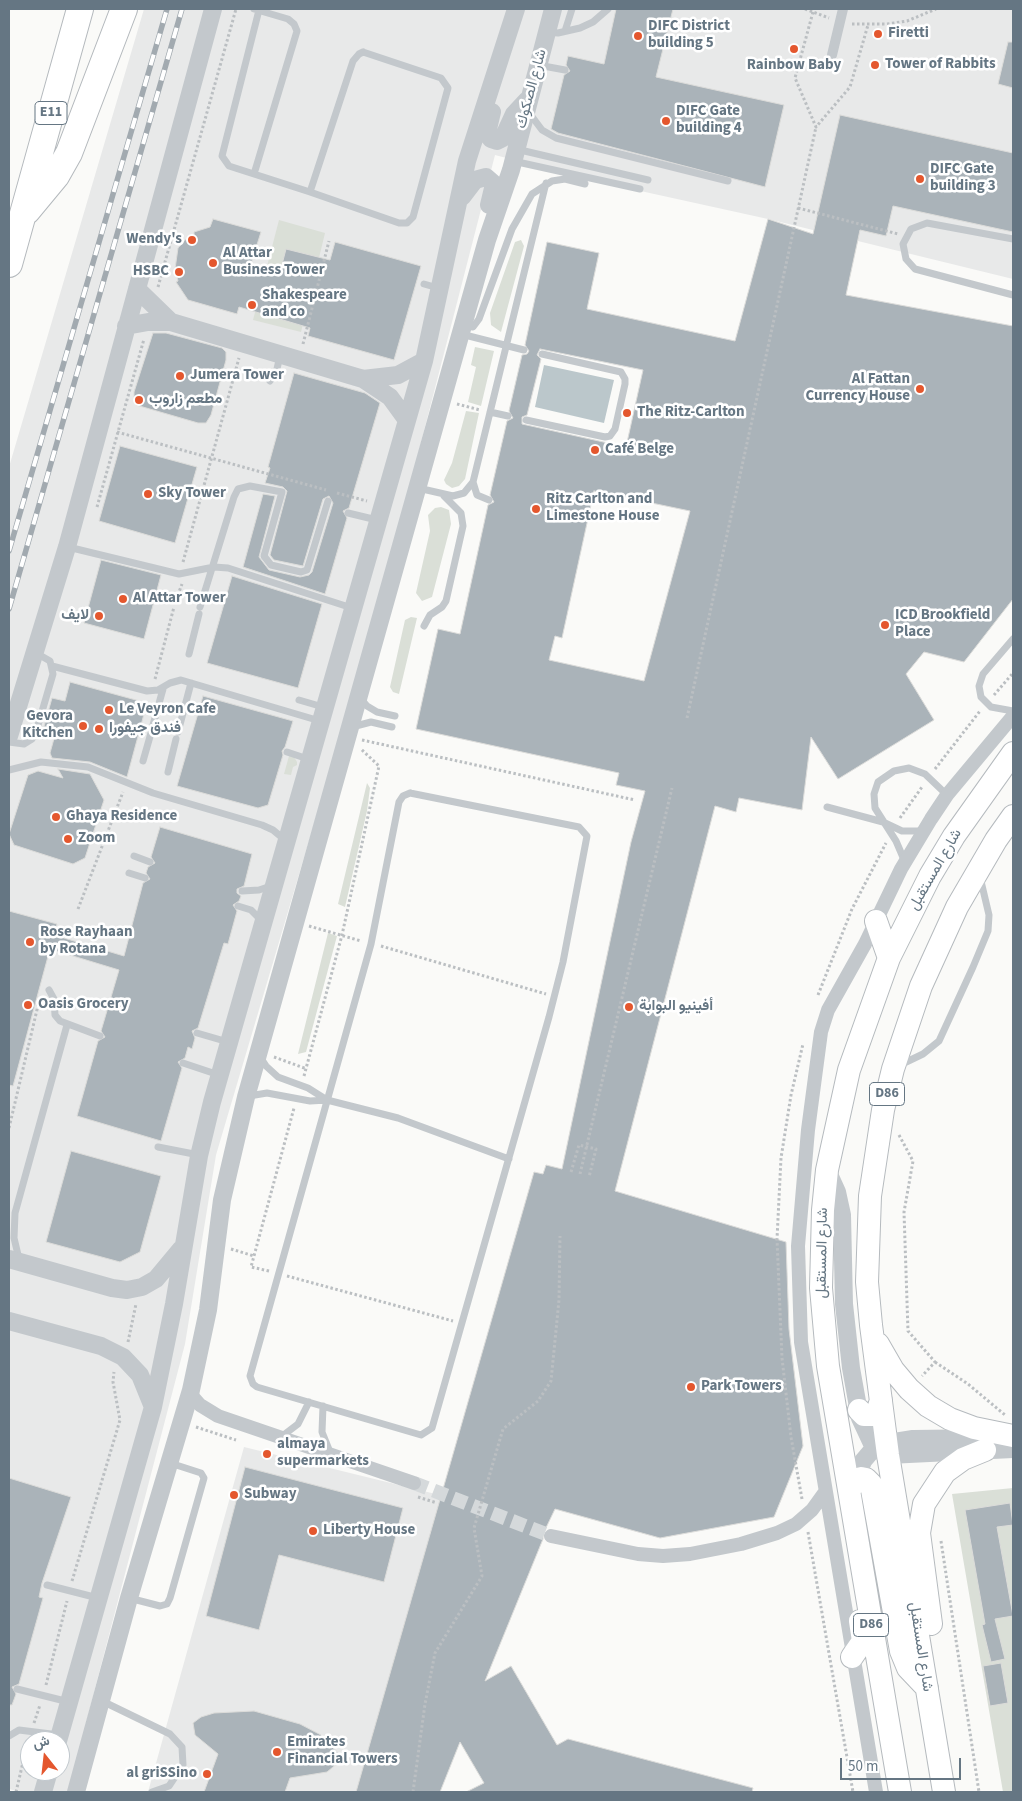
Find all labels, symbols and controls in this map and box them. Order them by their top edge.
place label: DIFC District building 5 [648,18,730,53]
place label: Firetti [888,25,929,43]
marker: Firetti [872,28,884,40]
marker: DIFC District building 5 [632,30,644,42]
marker: Rainbow Baby [788,43,800,55]
street label: شارع الصكوك [513,47,551,131]
place label: Tower of Rabbits [885,56,996,74]
place label: Rainbow Baby [747,57,841,75]
marker: Tower of Rabbits [869,59,881,71]
road number: E11 [35,102,67,125]
place label: DIFC Gate building 4 [676,103,742,138]
marker: DIFC Gate building 4 [660,115,672,127]
place label: DIFC Gate building 3 [930,161,996,196]
marker: DIFC Gate building 3 [914,173,926,185]
place label: Wendy's [126,231,182,249]
marker: Wendy's [186,234,198,246]
place label: Al Attar Business Tower [223,245,325,280]
marker: Al Attar Business Tower [207,257,219,269]
place label: HSBC [133,263,169,281]
marker: HSBC [173,266,185,278]
place label: Shakespeare and co [262,287,347,322]
marker: Shakespeare and co [246,299,258,311]
place label: Jumera Tower [190,367,284,385]
marker: Jumera Tower [174,370,186,382]
place label: Al Fattan Currency House [806,371,910,406]
marker: Al Fattan Currency House [914,383,926,395]
place label: مطعم زاروب [149,391,222,409]
marker: مطعم زاروب [133,394,145,406]
place label: The Ritz-Carlton [637,404,745,422]
marker: The Ritz-Carlton [621,407,633,419]
place label: Café Belge [605,441,674,459]
marker: Café Belge [589,444,601,456]
place label: Sky Tower [158,485,226,503]
marker: Sky Tower [142,488,154,500]
place label: Ritz Carlton and Limestone House [546,491,659,526]
marker: Ritz Carlton and Limestone House [530,503,542,515]
place label: Al Attar Tower [133,590,226,608]
marker: Al Attar Tower [117,593,129,605]
place label: لايف [61,607,89,625]
place label: ICD Brookfield Place [895,607,990,642]
marker: لايف [93,610,105,622]
marker: ICD Brookfield Place [879,619,891,631]
place label: Le Veyron Cafe [119,701,216,719]
marker: Le Veyron Cafe [103,704,115,716]
place label: Gevora Kitchen [22,708,73,743]
marker: Gevora Kitchen [77,720,89,732]
place label: فندق جيفورا [109,720,181,738]
marker: فندق جيفورا [93,723,105,735]
place label: Ghaya Residence [66,808,177,826]
marker: Ghaya Residence [50,811,62,823]
street label: شارع المستقبل [906,826,966,914]
place label: Zoom [78,830,115,848]
marker: Zoom [62,833,74,845]
place label: Rose Rayhaan by Rotana [40,924,132,959]
marker: Rose Rayhaan by Rotana [24,936,36,948]
place label: Oasis Grocery [38,996,129,1014]
place label: أفينيو البوابة [639,998,713,1016]
marker: Oasis Grocery [22,999,34,1011]
marker: أفينيو البوابة [623,1001,635,1013]
road number: D86 [870,1082,904,1106]
street label: شارع المستقبل [813,1208,833,1298]
place label: Park Towers [701,1378,782,1396]
marker: Park Towers [685,1381,697,1393]
place label: almaya supermarkets [277,1436,369,1471]
marker: almaya supermarkets [261,1448,273,1460]
place label: Subway [244,1486,297,1504]
marker: Subway [228,1489,240,1501]
place label: Liberty House [323,1522,415,1540]
marker: Liberty House [307,1525,319,1537]
street label: شارع المستقبل [904,1601,936,1693]
road number: D86 [854,1614,888,1636]
north arrow [20,1731,70,1781]
text: ش [30,1731,52,1754]
place label: Emirates Financial Towers [287,1734,398,1769]
marker: Emirates Financial Towers [271,1746,283,1758]
scale bar [842,1748,963,1780]
text: 50 m [848,1756,878,1777]
place label: al griSSino [126,1765,197,1783]
marker: al griSSino [201,1768,213,1780]

